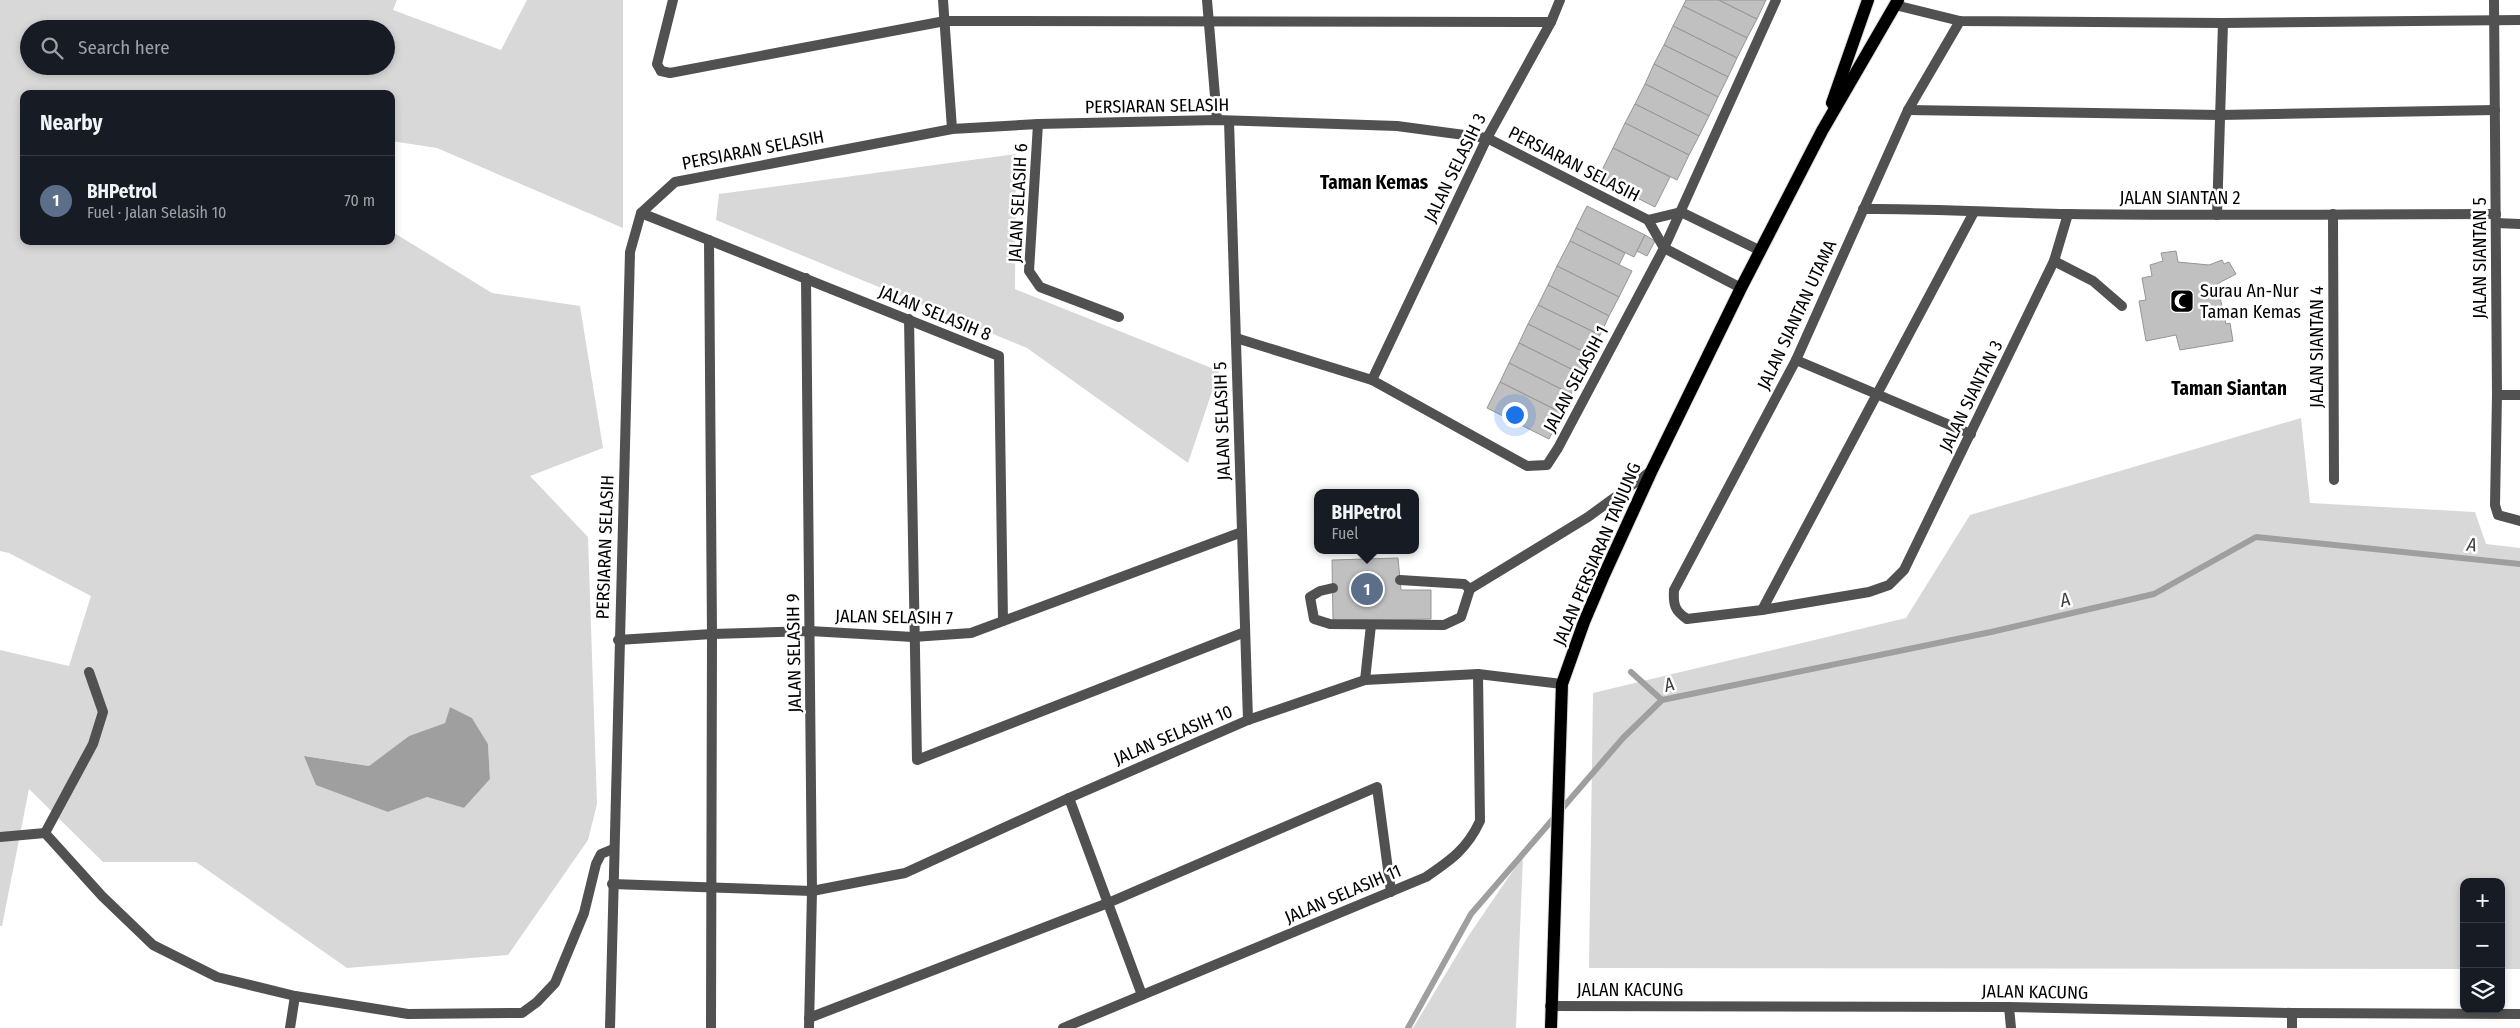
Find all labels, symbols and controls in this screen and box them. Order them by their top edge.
search box [20,20,395,75]
icon: search [38,34,66,62]
text: Search here [78,36,170,59]
street label: PERSIARAN SELASIH [1085,94,1229,118]
text: Nearby [40,110,102,136]
street label: JALAN SELASIH 3 [1419,110,1491,226]
street label: PERSIARAN SELASIH [1505,121,1643,207]
street label: PERSIARAN SELASIH [680,125,826,175]
street label: JALAN SELASIH 6 [1004,143,1032,263]
district label: Taman Kemas [1320,171,1429,194]
text: BHPetrol [87,180,157,203]
street label: JALAN SIANTAN 2 [2119,187,2241,209]
text: 1 [53,191,59,210]
text: 70 m [344,191,375,210]
street label: JALAN SIANTAN 5 [2469,197,2491,319]
text: Fuel · Jalan Selasih 10 [87,203,226,222]
street label: JALAN SIANTAN UTAMA [1753,236,1842,393]
street label: JALAN SELASIH 8 [875,280,995,346]
place label: Surau An-Nur Taman Kemas [2200,280,2301,323]
street label: JALAN SIANTAN 4 [2306,286,2328,408]
mosque icon: Surau An-Nur Taman Kemas [2169,288,2195,314]
street label: JALAN SELASIH 1 [1539,322,1613,436]
street label: JALAN SIANTAN 3 [1935,337,2007,455]
street label: JALAN SELASIH 5 [1209,361,1235,481]
district label: Taman Siantan [2171,377,2287,400]
your location [1502,402,1528,428]
street label: JALAN PERSIARAN TANJUNG [1548,459,1646,649]
street label: PERSIARAN SELASIH [591,474,619,620]
popup [1314,489,1419,554]
text: BHPetrol [1332,501,1401,524]
text: Fuel [1332,524,1358,543]
water label: A [2465,532,2478,556]
pin: 1 [1351,570,1383,608]
water label: A [2057,587,2073,612]
street label: JALAN SELASIH 9 [782,593,806,713]
street label: JALAN SELASIH 7 [835,605,953,629]
water label: A [1660,672,1677,697]
street label: JALAN SELASIH 10 [1110,700,1236,770]
street label: JALAN SELASIH 11 [1281,860,1405,928]
map controls [2460,878,2505,1013]
button: + [2460,878,2505,923]
button: − [2460,923,2505,968]
button: layers [2460,968,2505,1013]
street label: JALAN KACUNG [1577,979,1683,1001]
street label: JALAN KACUNG [1982,980,2088,1004]

